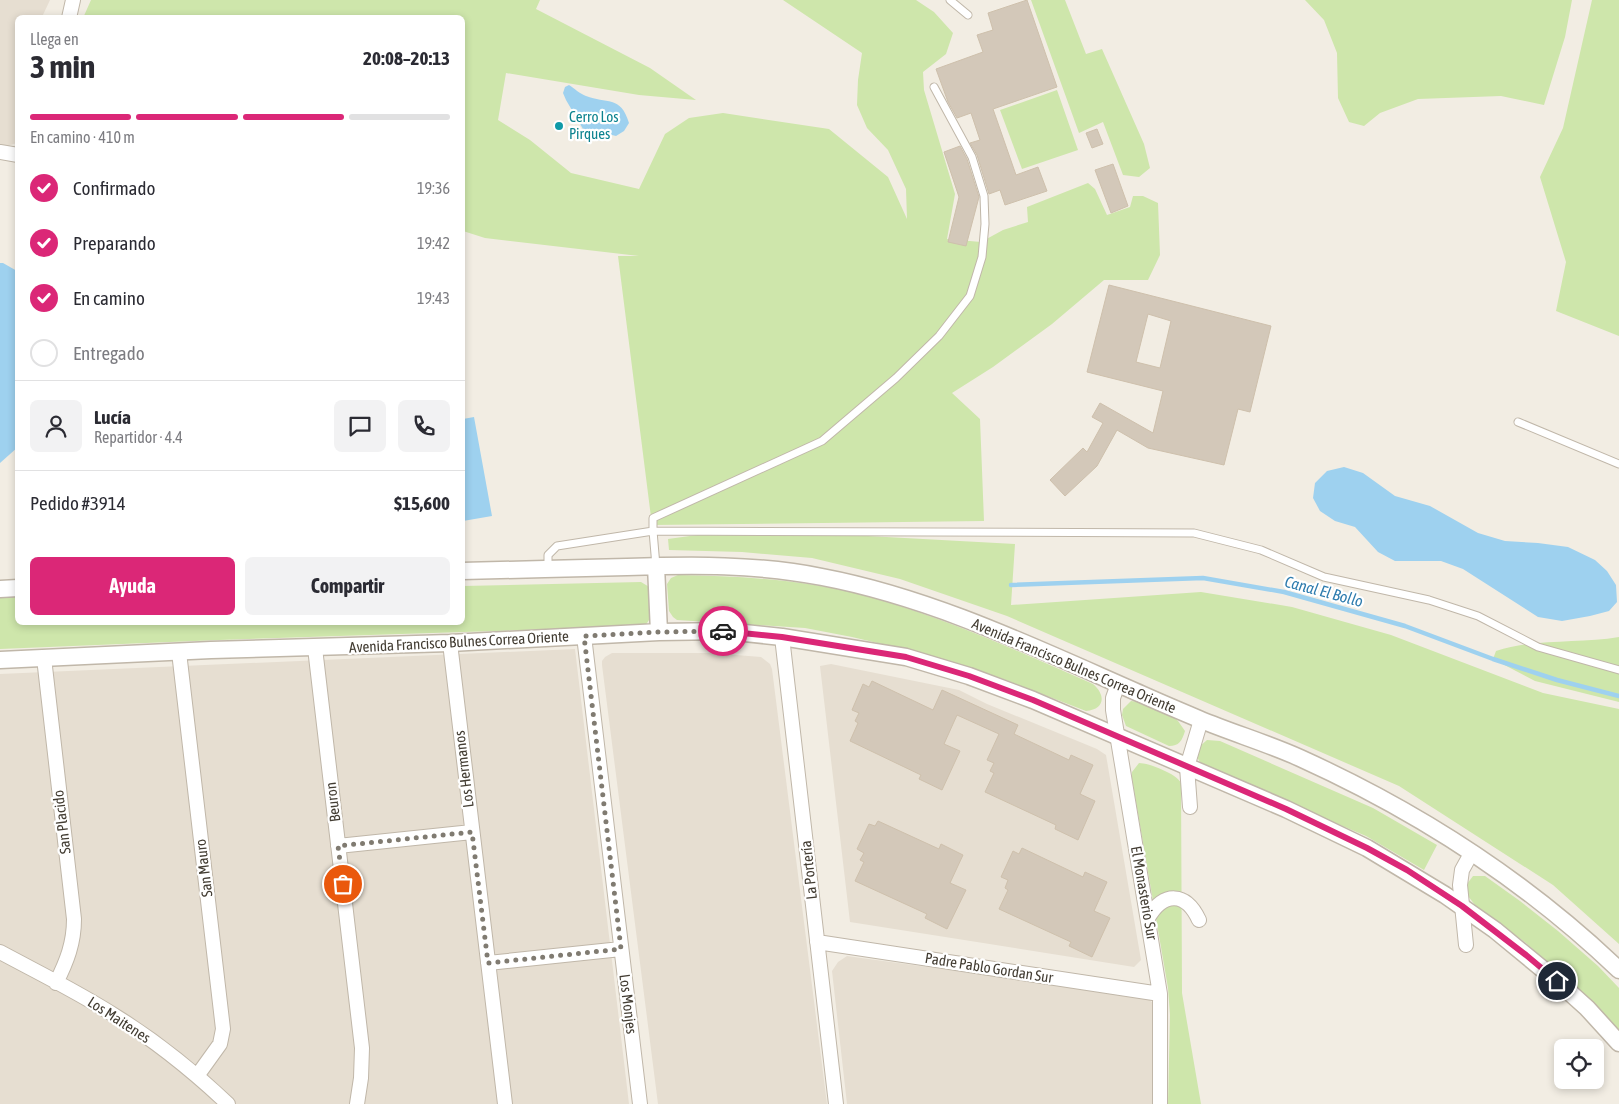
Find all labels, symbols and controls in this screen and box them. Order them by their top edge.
text: Llega en [30,30,79,48]
text: 20:08–20:13 [363,47,450,69]
text: 3 min [30,48,95,85]
place label: Cerro Los Pirques [569,108,619,142]
marker: Cerro Los Pirques [553,120,565,132]
text: En camino · 410 m [30,128,135,146]
icon: check [30,174,58,202]
text: Confirmado [73,177,155,199]
text: 19:36 [417,179,450,197]
icon: check [30,229,58,257]
text: Preparando [73,232,156,254]
text: 19:42 [417,234,450,252]
icon: check [30,284,58,312]
text: En camino [73,287,145,309]
text: 19:43 [417,289,450,307]
text: Entregado [73,342,145,364]
button: person [30,400,82,452]
button: chat [334,400,386,452]
button: phone [398,400,450,452]
text: Lucía [94,406,131,428]
text: Repartidor · 4.4 [94,428,183,446]
text: Pedido #3914 [30,492,126,514]
text: $15,600 [394,492,450,514]
button: Ayuda [30,557,235,615]
button: Compartir [245,557,450,615]
water label: Canal El Bollo [1283,572,1365,610]
courier [698,606,748,656]
street label: Avenida Francisco Bulnes Correa Oriente [970,615,1179,716]
icon: car [709,617,737,645]
street label: Avenida Francisco Bulnes Correa Oriente [349,627,569,656]
street label: Los Hermanos [450,730,477,809]
street label: Beuron [322,781,343,823]
street label: San Placido [49,789,74,855]
street label: San Mauro [192,838,215,898]
street label: La Portería [797,840,820,900]
street label: El Monasterio Sur [1128,845,1161,942]
pin [322,863,364,905]
icon: bag [329,870,357,898]
street label: Padre Pablo Gordan Sur [924,949,1055,986]
pin [1536,960,1578,1002]
icon: home [1543,967,1571,995]
street label: Los Monjes [616,973,641,1035]
street label: Los Maitenes [85,993,154,1046]
map controls [1554,1039,1604,1089]
button: locate [1554,1039,1604,1089]

